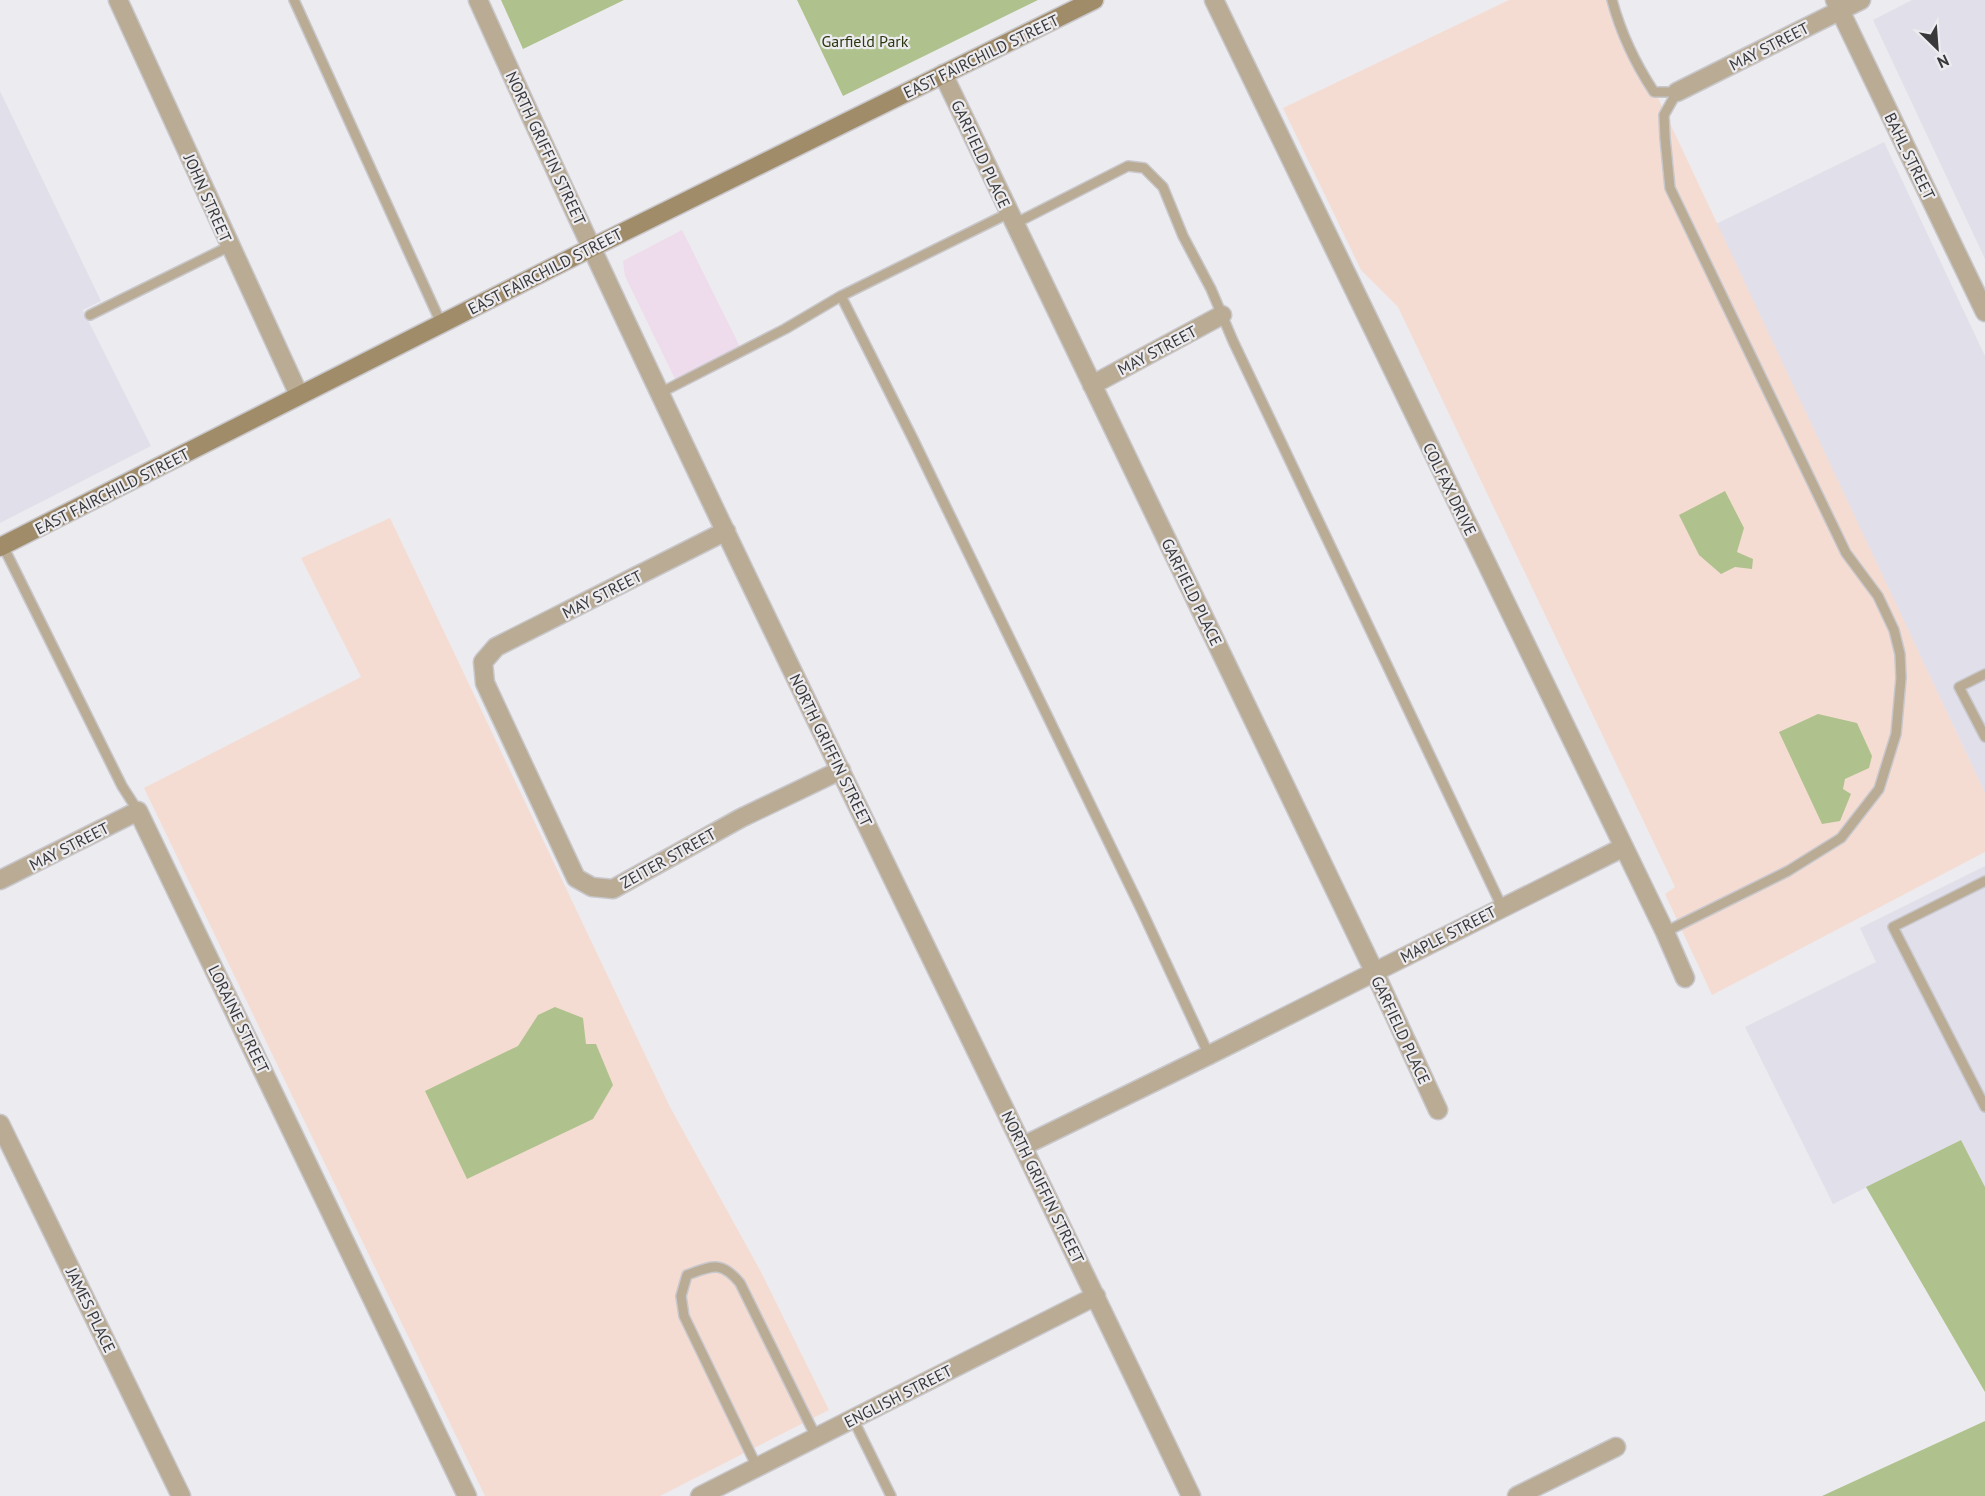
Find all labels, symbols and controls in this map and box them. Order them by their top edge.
street label: EAST FAIRCHILD STREET [900,10,1062,102]
street label: MAY STREET [1726,17,1812,75]
north arrow [1907,18,1967,78]
park label: Garfield Park [822,31,909,51]
text: N [1934,50,1952,73]
street label: NORTH GRIFFIN STREET [502,68,590,228]
street label: GARFIELD PLACE [947,97,1015,211]
street label: BAHL STREET [1880,109,1940,203]
street label: JOHN STREET [179,150,236,245]
street label: EAST FAIRCHILD STREET [464,223,626,319]
street label: MAY STREET [1114,321,1200,379]
street label: COLFAX DRIVE [1419,439,1481,539]
street label: EAST FAIRCHILD STREET [31,443,193,539]
street label: GARFIELD PLACE [1157,535,1227,649]
street label: MAY STREET [559,565,645,623]
street label: NORTH GRIFFIN STREET [785,670,877,830]
street label: MAY STREET [26,817,112,875]
street label: ZEITER STREET [617,823,719,892]
street label: MAPLE STREET [1397,901,1499,967]
street label: LORAINE STREET [204,962,274,1076]
street label: GARFIELD PLACE [1367,973,1435,1087]
street label: NORTH GRIFFIN STREET [997,1107,1089,1267]
street label: JAMES PLACE [61,1263,120,1356]
street label: ENGLISH STREET [841,1360,955,1432]

